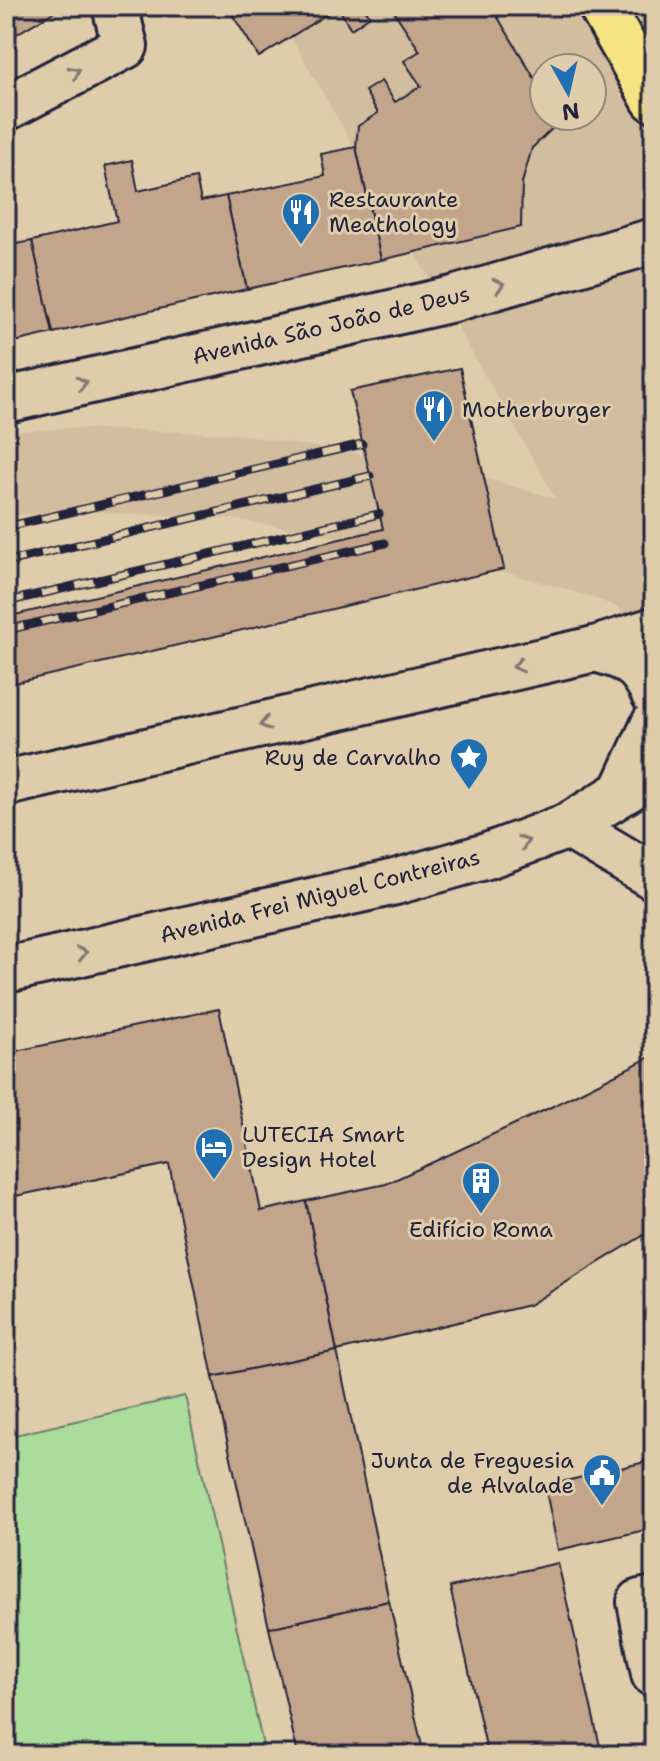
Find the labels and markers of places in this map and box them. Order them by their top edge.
place label: Restaurante Meathology [329,185,459,239]
restaurant icon: Restaurante Meathology [280,191,322,246]
restaurant icon: Motherburger [413,388,455,443]
place label: Motherburger [462,395,611,424]
place icon: Ruy de Carvalho [448,736,490,791]
place label: Ruy de Carvalho [265,743,441,772]
place label: LUTECIA Smart Design Hotel [242,1120,405,1174]
hotel icon: LUTECIA Smart Design Hotel [193,1126,235,1181]
building icon: Edifício Roma [460,1160,502,1215]
place label: Edifício Roma [409,1215,553,1244]
place label: Junta de Freguesia de Alvalade [371,1446,574,1500]
public building icon: Junta de Freguesia de Alvalade [581,1452,623,1507]

